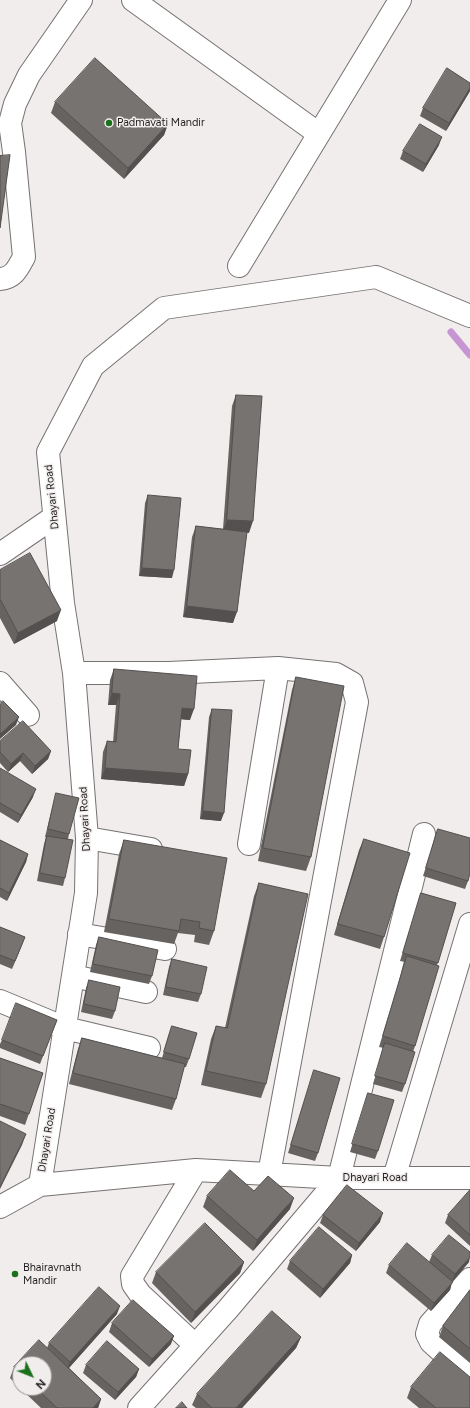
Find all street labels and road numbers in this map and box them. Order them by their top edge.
street label: Dhayari Road [42,464,62,530]
street label: Dhayari Road [77,786,93,852]
street label: Dhayari Road [35,1107,59,1173]
street label: Dhayari Road [343,1171,407,1185]

